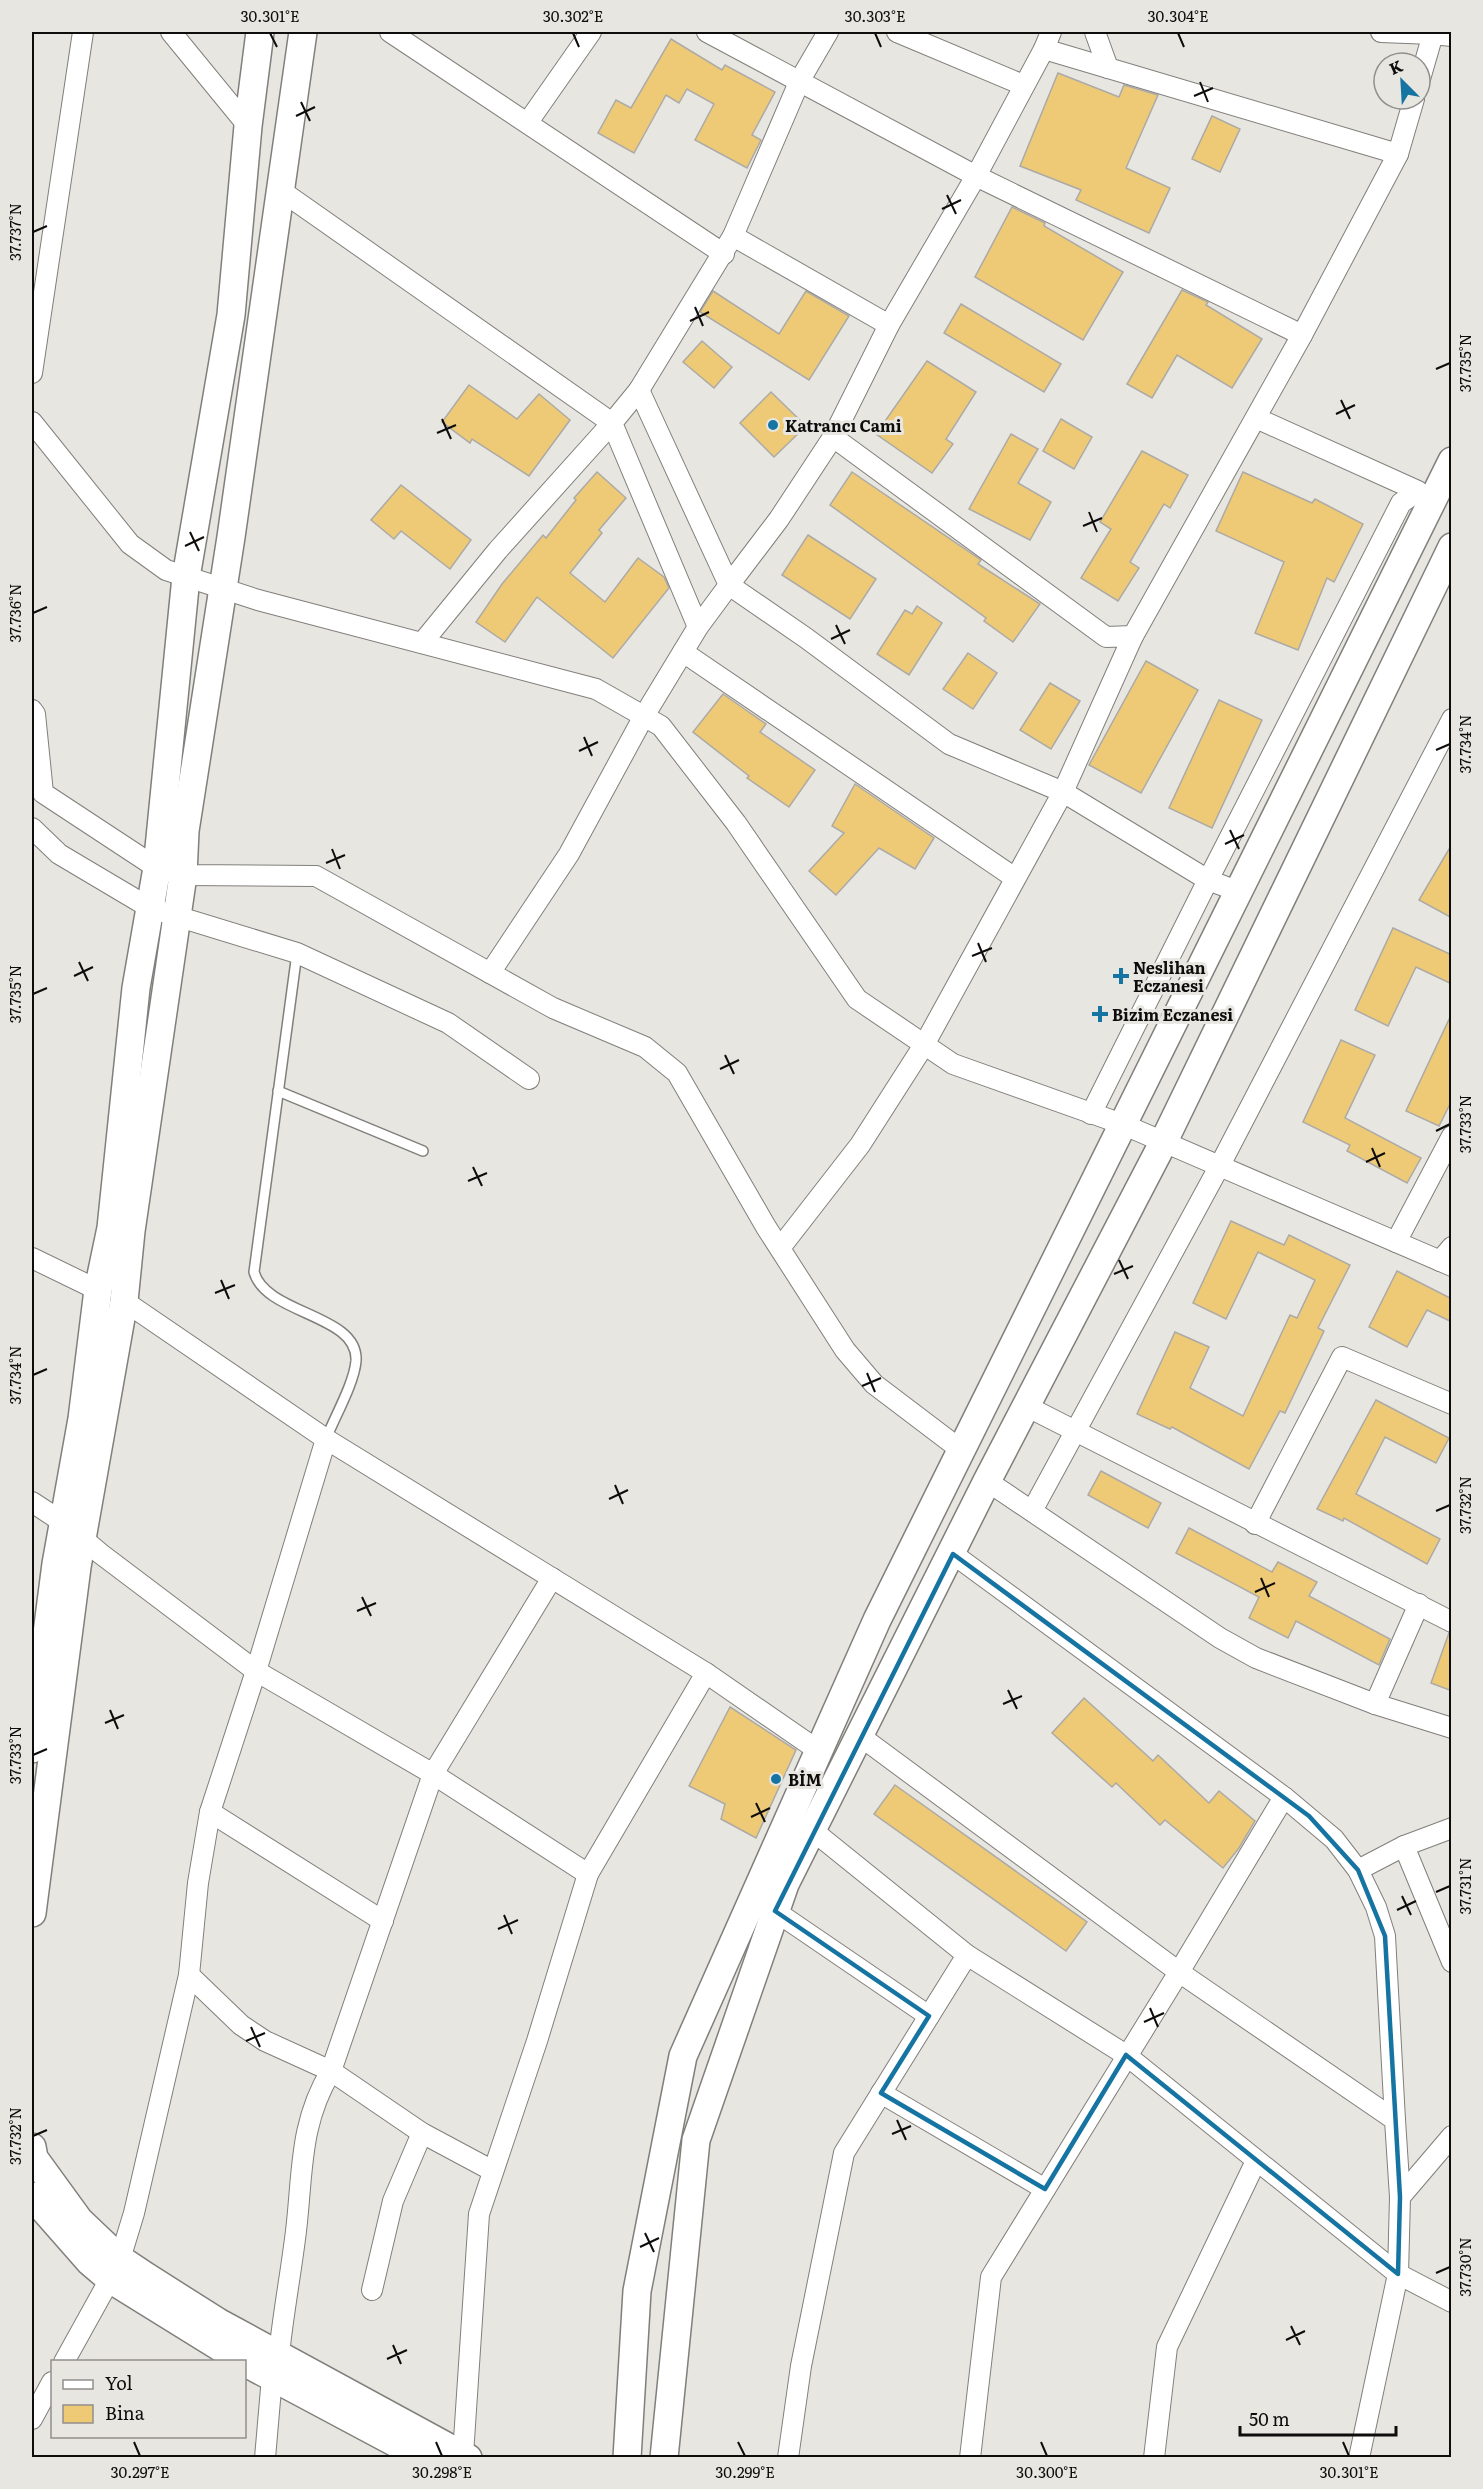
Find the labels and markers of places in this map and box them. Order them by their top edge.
place label: Katrancı Cami [785,413,902,437]
marker: Katrancı Cami [766,418,780,432]
place label: Neslihan Eczanesi [1133,955,1206,997]
marker: Neslihan Eczanesi [1114,969,1128,983]
place label: Bizim Eczanesi [1112,1002,1233,1026]
marker: Bizim Eczanesi [1093,1007,1107,1021]
place label: BİM [788,1767,822,1791]
marker: BİM [769,1772,783,1786]

